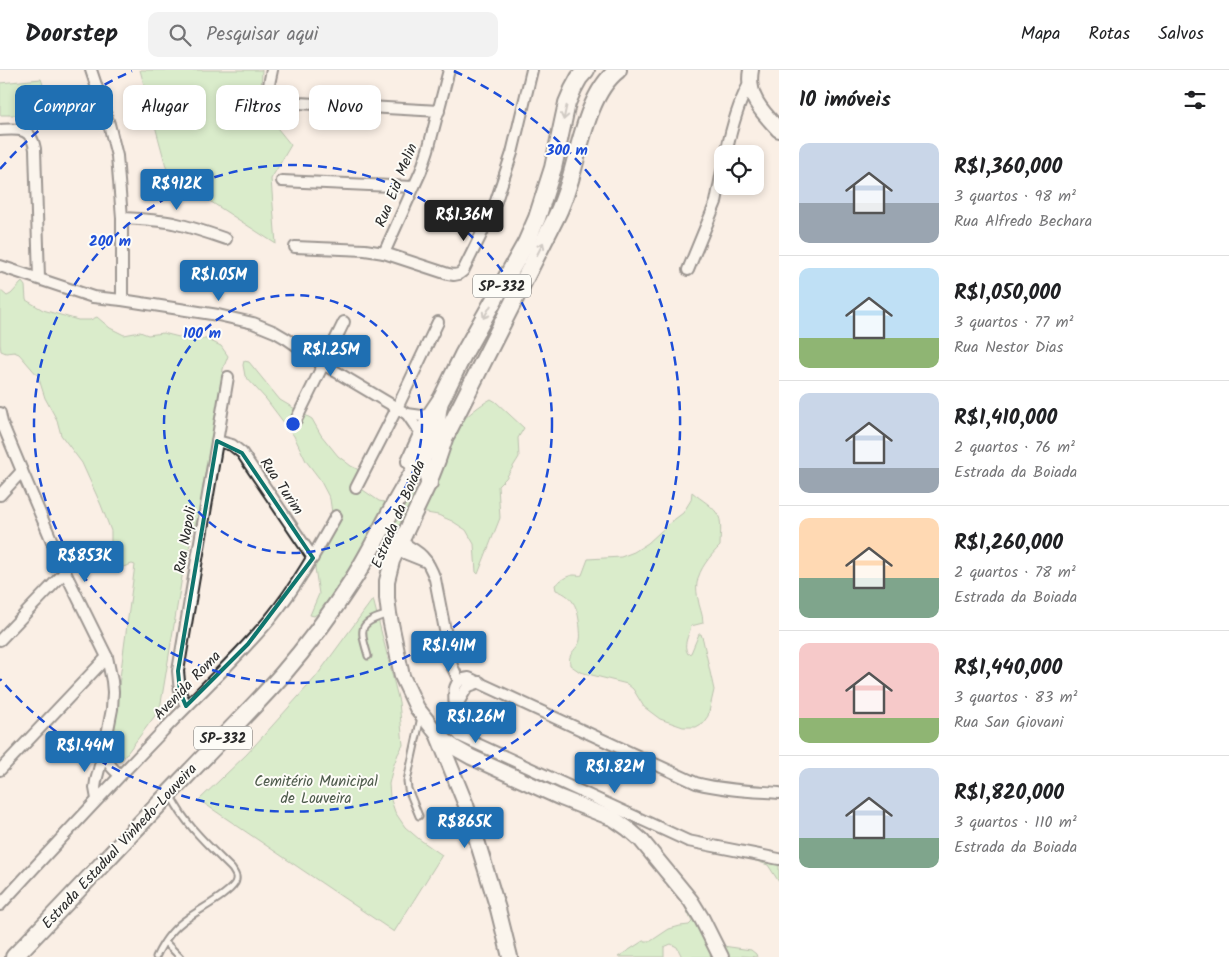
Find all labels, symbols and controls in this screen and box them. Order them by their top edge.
search box [148,12,498,57]
text: Doorstep [25,15,118,54]
text: Pesquisar aqui [206,20,318,50]
text: Mapa [1021,20,1060,49]
text: Rotas [1088,20,1130,49]
text: Salvos [1158,20,1204,49]
icon: search [166,21,194,49]
text: 10 imóveis [799,84,891,117]
chip: Comprar [15,85,113,130]
chip: Alugar [123,85,206,130]
chip: Filtros [216,85,299,130]
chip: Novo [309,85,381,130]
icon: filters [1181,86,1209,114]
one-way arrow [560,105,569,121]
text: 300 m [545,139,588,163]
street label: Rua Eid Melin [369,140,425,231]
map controls [714,145,764,195]
button: locate [714,145,764,195]
text: R$1,360,000 [954,151,1062,184]
icon: home [839,163,899,223]
pin: R$912K [136,168,218,211]
text: R$912K [152,172,202,197]
text: 3 quartos · 98 m² [954,184,1076,209]
pin: R$1.36M [418,200,510,242]
text: R$1.36M [435,203,493,228]
text: Rua Alfredo Bechara [954,209,1092,234]
text: 200 m [89,230,131,254]
one-way arrow [535,242,545,257]
pin: R$1.05M [173,260,265,302]
text: R$1.05M [191,263,247,288]
road number: SP-332 [473,275,531,298]
text: R$1,050,000 [954,277,1061,310]
icon: home [839,288,899,348]
one-way arrow [482,304,492,318]
text: 3 quartos · 77 m² [954,310,1073,335]
text: 100 m [183,322,221,346]
pin: R$1.25M [285,334,377,377]
text: Rua Nestor Dias [954,335,1063,360]
text: R$1.25M [302,338,360,363]
text: R$1,410,000 [954,402,1057,435]
icon: home [839,413,899,473]
centre of rings [284,415,302,433]
text: 2 quartos · 76 m² [954,435,1075,460]
street label: Rua Turim [253,453,309,520]
street label: Estrada da Boiada [365,457,433,572]
text: Estrada da Boiada [954,460,1077,485]
street label: Rua Napoli [168,503,204,575]
text: R$1,260,000 [954,527,1063,560]
icon: home [839,538,899,598]
pin: R$853K [44,540,126,583]
text: R$853K [57,544,113,569]
text: 2 quartos · 78 m² [954,560,1076,585]
text: Estrada da Boiada [954,585,1077,610]
pin: R$1.41M [403,630,495,673]
text: R$1.41M [422,634,476,659]
street label: Avenida Roma [148,645,227,726]
text: R$1,440,000 [954,652,1062,685]
icon: home [839,663,899,723]
text: 3 quartos · 83 m² [954,685,1077,710]
pin: R$1.26M [430,702,522,744]
text: R$1.26M [447,705,505,730]
text: Rua San Giovani [954,710,1063,735]
road number: SP-332 [194,726,252,750]
pin: R$1.44M [39,730,131,773]
text: R$1.44M [56,734,114,759]
pin: R$1.82M [569,752,661,794]
text: R$1.82M [586,755,644,780]
street label: Estrada Estadual Vinhedo-Louveira [36,758,203,935]
park label: Cemitério Municipal de Louveira [254,770,378,811]
text: R$1,820,000 [954,777,1064,810]
icon: home [839,788,899,848]
pin: R$865K [424,806,506,849]
text: R$865K [438,810,492,835]
text: 3 quartos · 110 m² [954,810,1077,835]
text: Estrada da Boiada [954,835,1077,860]

